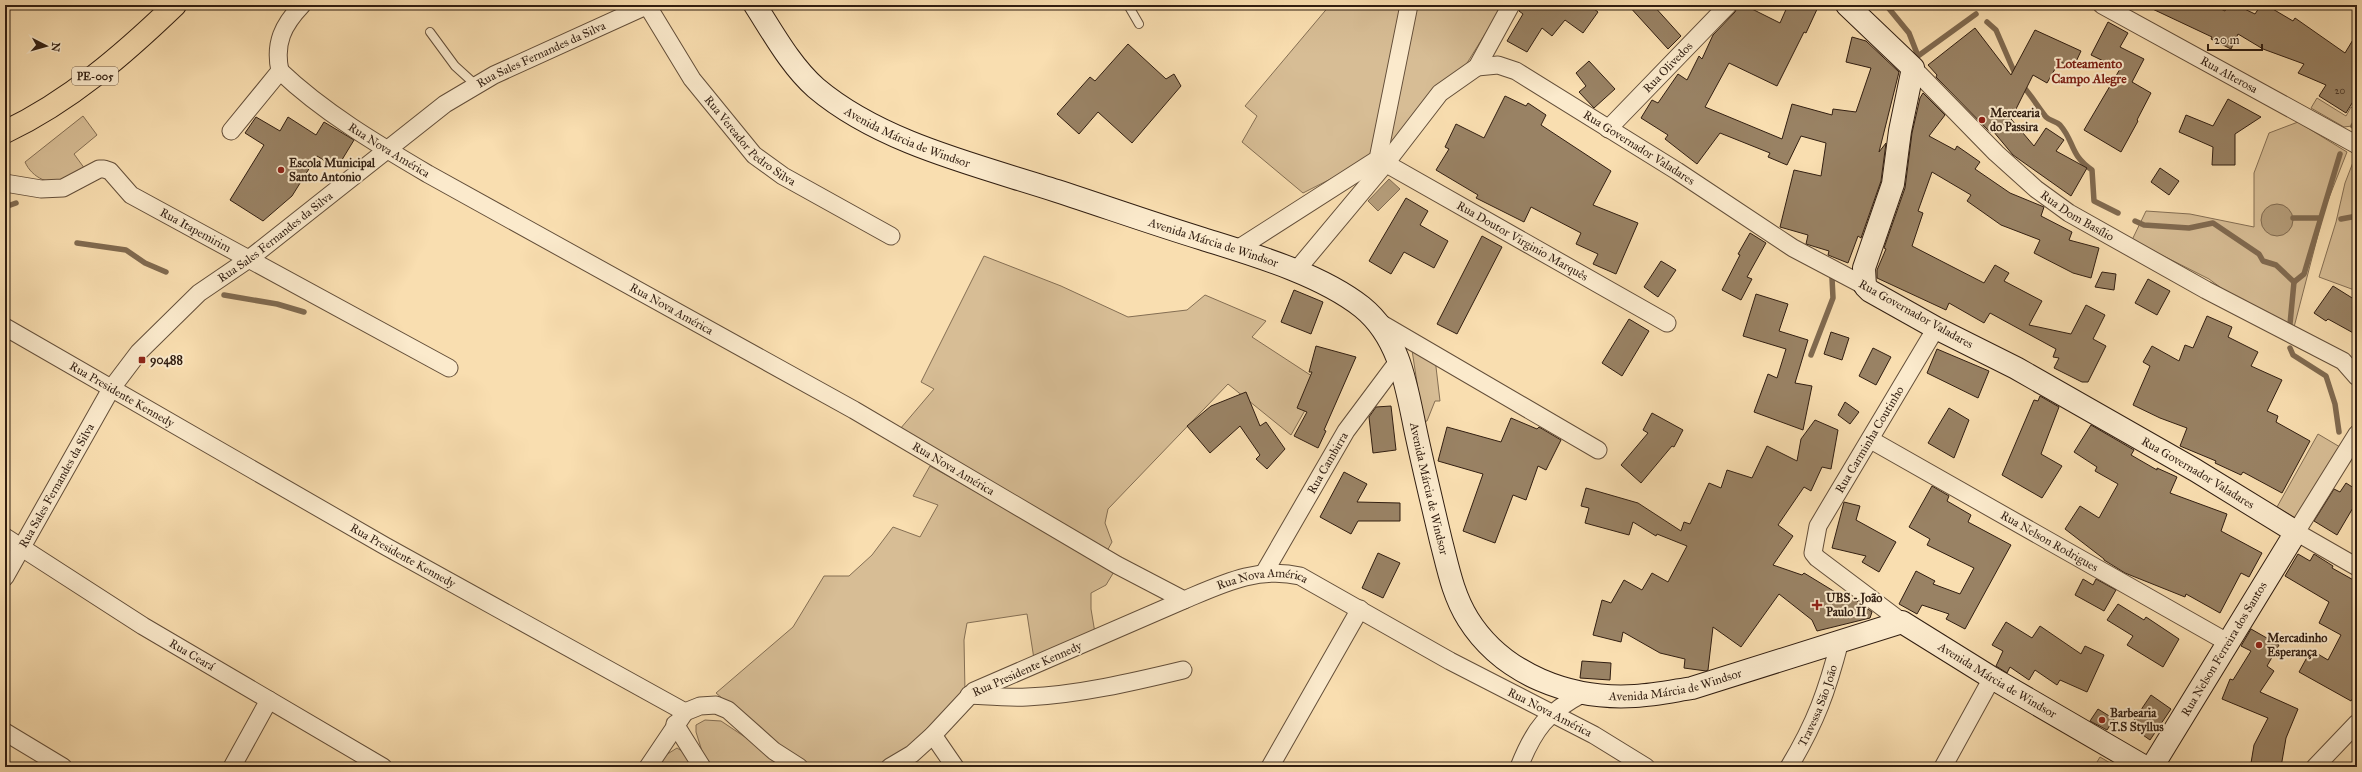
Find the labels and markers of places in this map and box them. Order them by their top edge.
place label: Mercearia do Passira [1990,106,2041,134]
marker: Mercearia do Passira [1977,115,1987,125]
place label: Escola Municipal Santo Antonio [289,156,376,184]
marker: Escola Municipal Santo Antonio [276,165,286,175]
place label: 90488 [150,353,183,368]
marker: 90488 [137,355,147,365]
place label: UBS - João Paulo II [1826,591,1882,619]
marker: UBS - João Paulo II [1811,599,1823,611]
place label: Mercadinho Esperança [2267,631,2327,660]
marker: Mercadinho Esperança [2254,640,2264,650]
place label: Barbearia T.S Styllus [2109,706,2164,735]
marker: Barbearia T.S Styllus [2097,715,2107,725]

